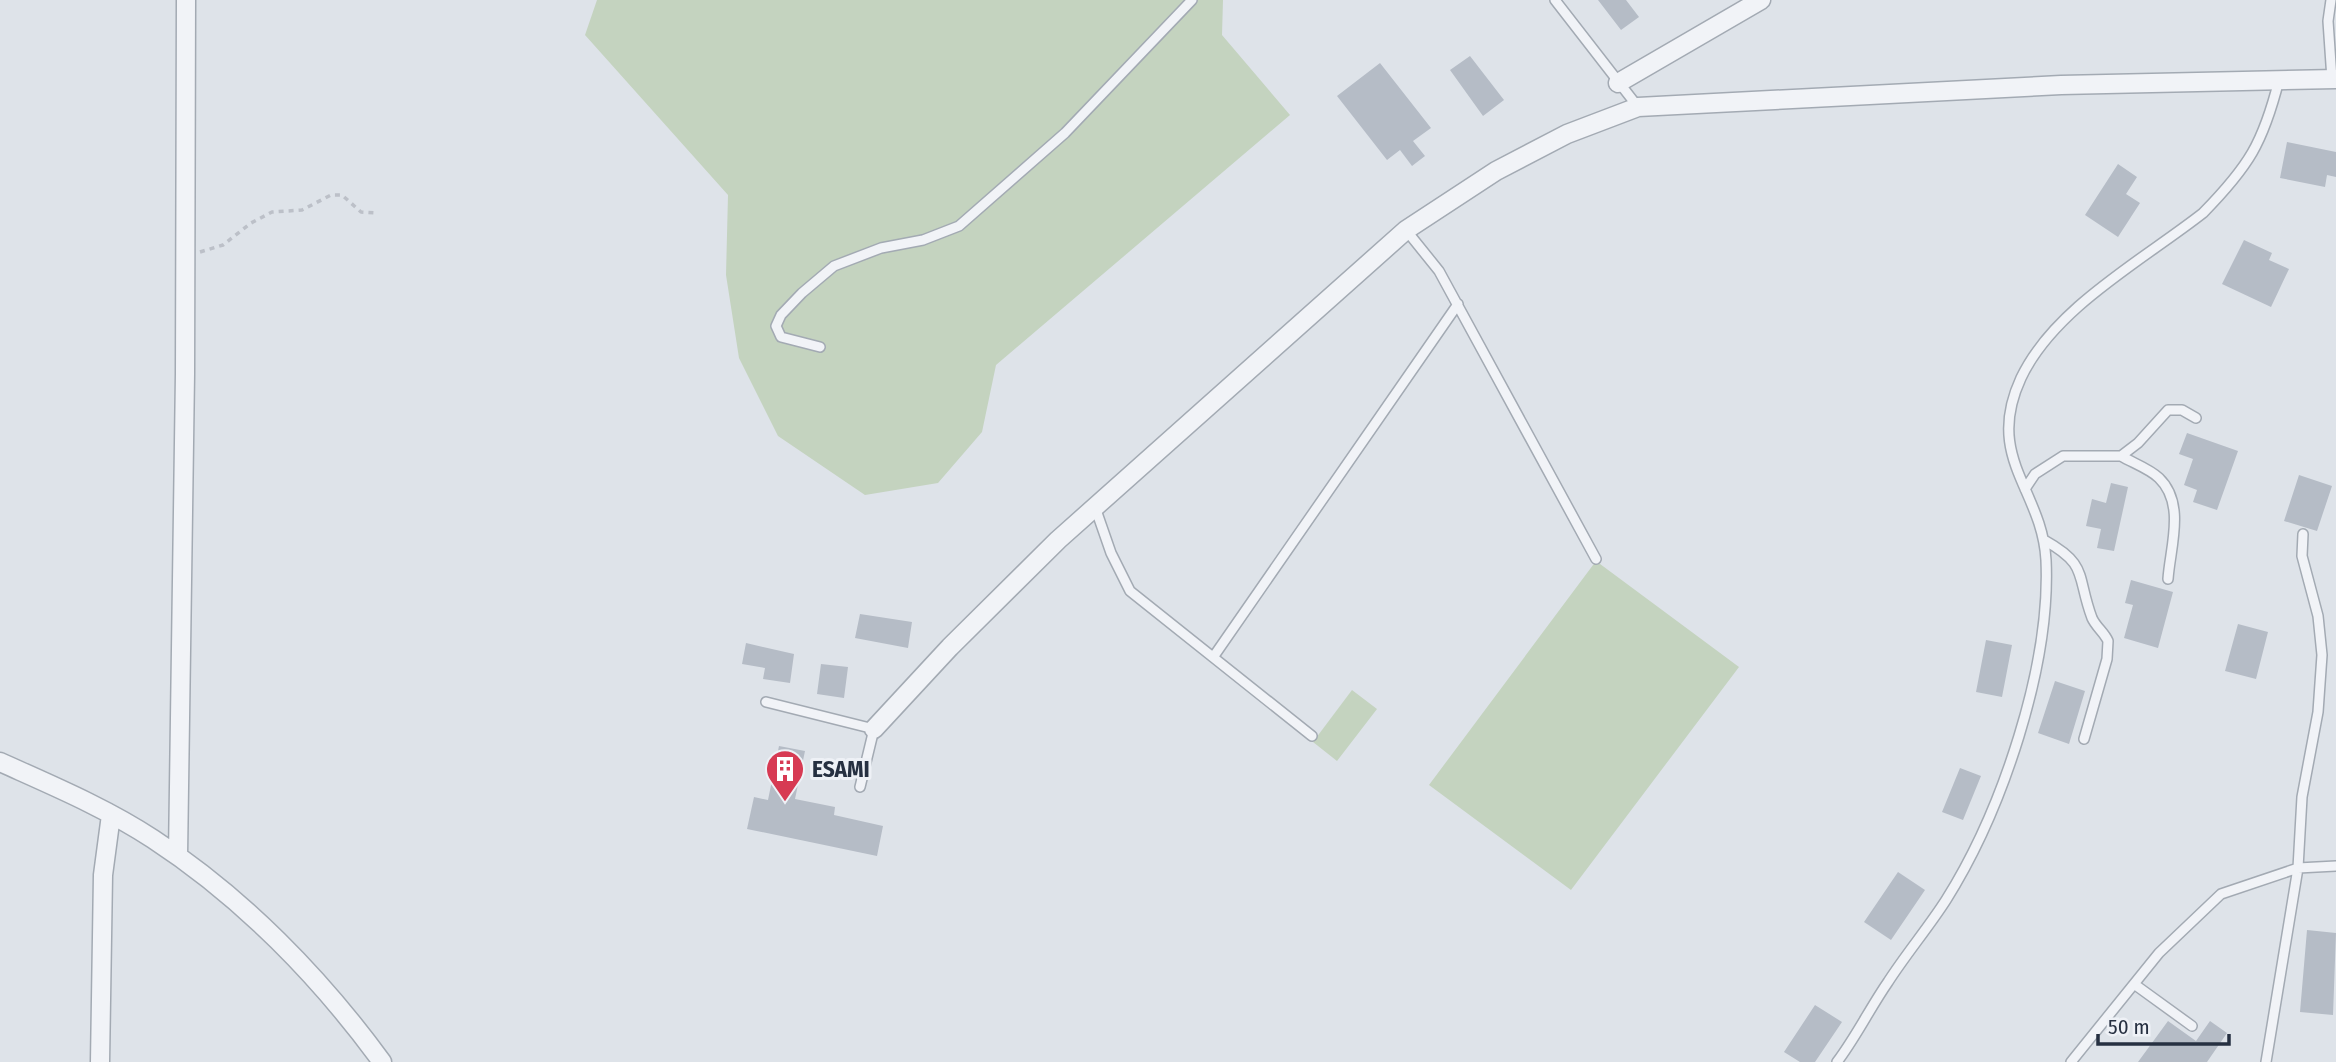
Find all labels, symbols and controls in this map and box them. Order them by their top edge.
building icon: ESAMI [764,748,806,803]
place label: ESAMI [812,755,870,783]
scale bar [2098,1002,2229,1046]
text: 50 m [2108,1014,2150,1040]

